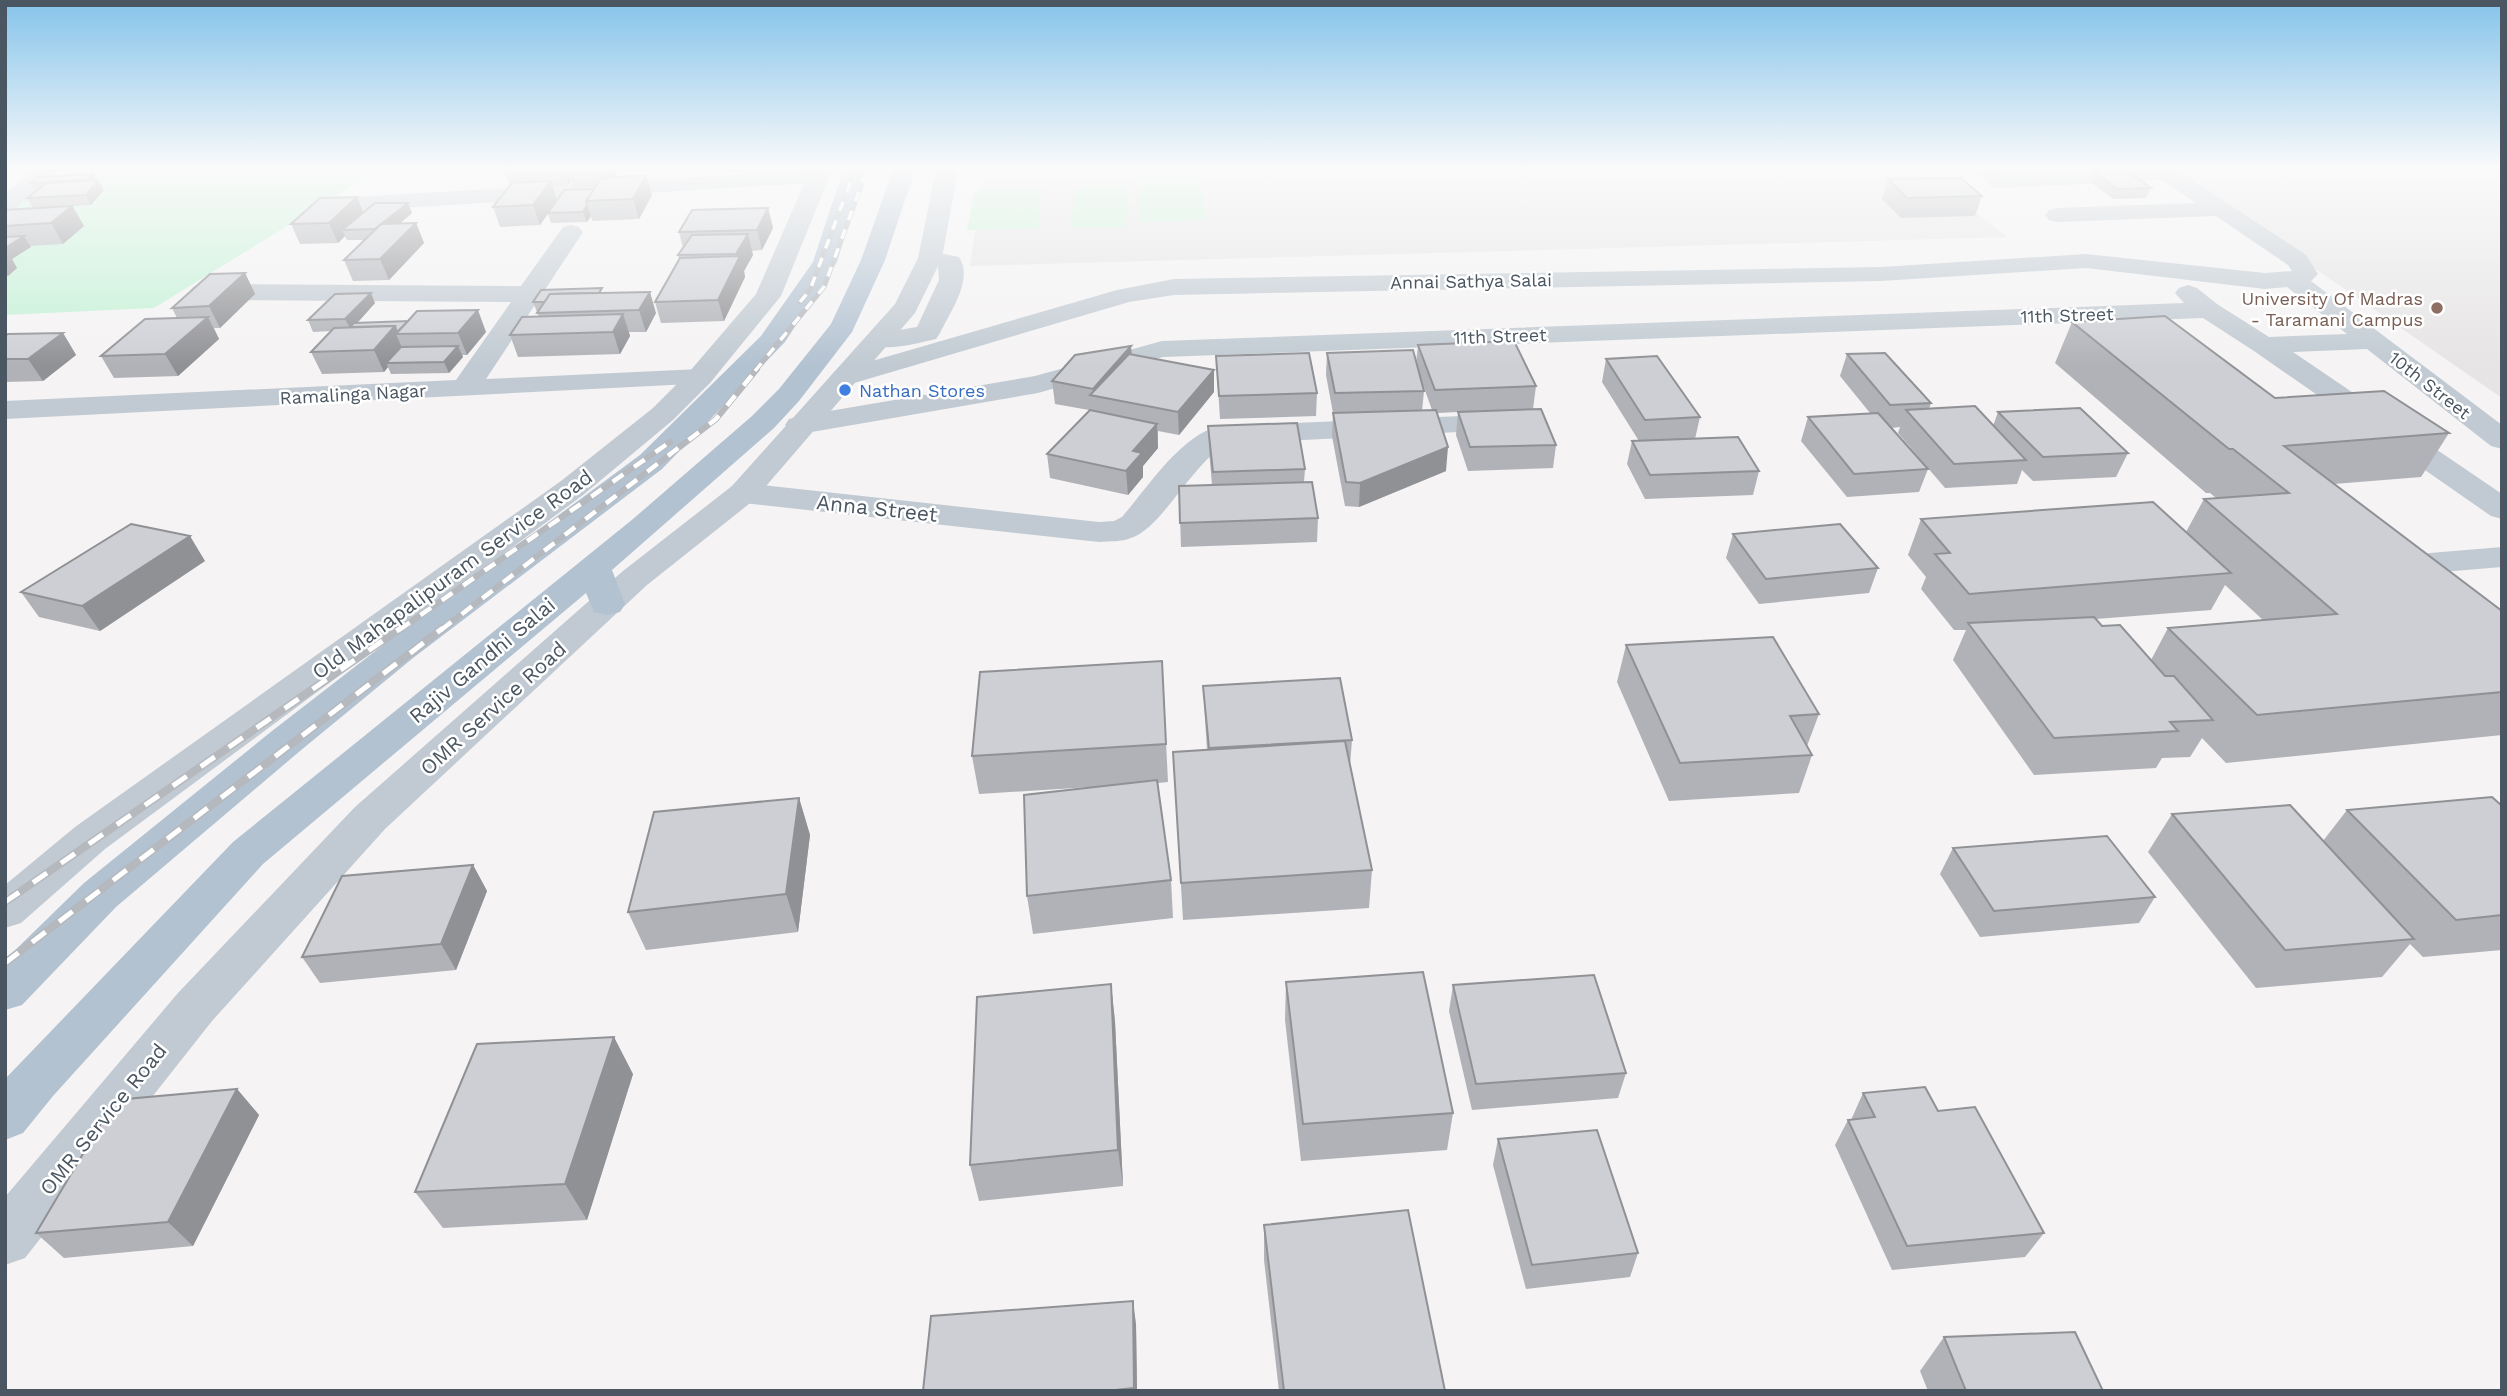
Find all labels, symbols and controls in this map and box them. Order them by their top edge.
street label: Annai Sathya Salai [1390,269,1552,293]
place label: University Of Madras - Taramani Campus [2241,288,2423,330]
marker: University Of Madras - Taramani Campus [2429,300,2445,316]
street label: 11th Street [2020,303,2114,327]
street label: 11th Street [1453,324,1547,348]
street label: 10th Street [2385,347,2475,423]
street label: Ramalinga Nagar [279,380,427,408]
place label: Nathan Stores [859,380,985,401]
marker: Nathan Stores [837,382,853,398]
street label: Old Mahapalipuram Service Road [307,464,597,684]
street label: Anna Street [815,489,939,527]
street label: Rajiv Gandhi Salai [404,592,560,728]
street label: OMR Service Road [415,636,571,780]
street label: OMR Service Road [34,1038,172,1200]

